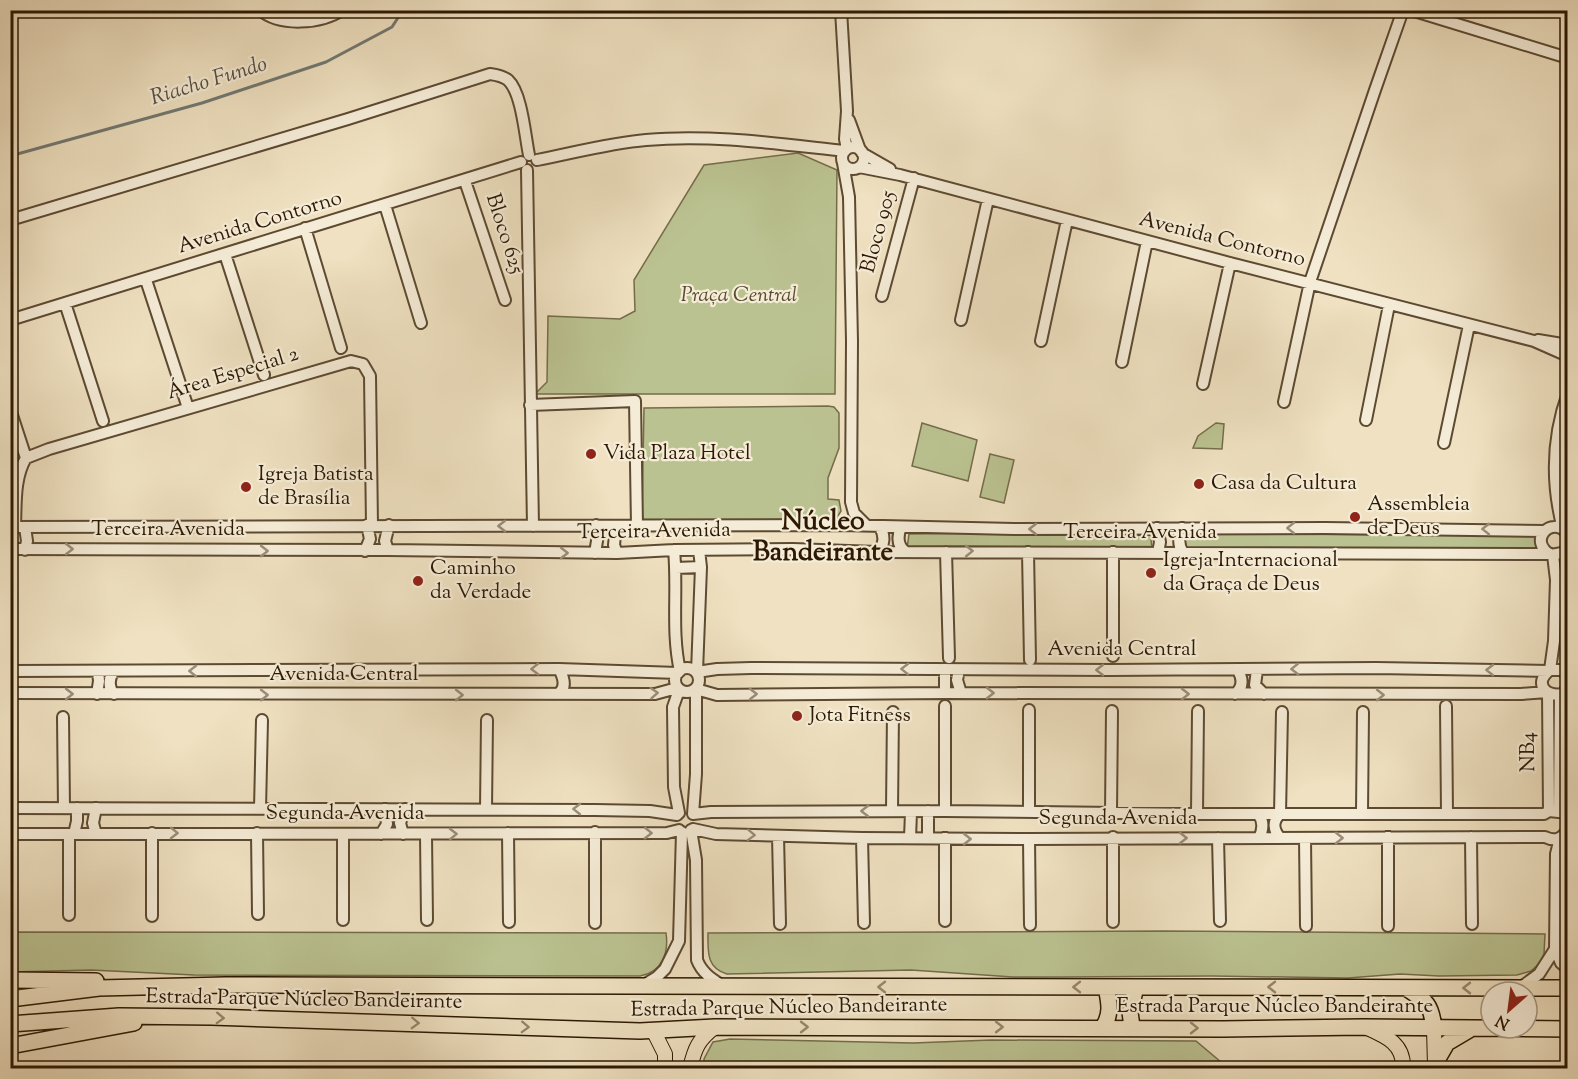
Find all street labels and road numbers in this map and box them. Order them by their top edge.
street label: Avenida Contorno [174,184,346,262]
street label: Bloco 905 [854,187,904,277]
street label: Bloco 625 [477,190,531,278]
street label: Avenida Contorno [1136,205,1308,275]
street label: Área Especial 2 [164,340,303,408]
street label: Terceira Avenida [91,515,245,545]
street label: Terceira Avenida [577,516,731,548]
street label: Terceira Avenida [1063,518,1217,548]
street label: Avenida Central [1047,635,1197,665]
street label: Avenida Central [269,660,419,690]
street label: NB4 [1514,732,1544,772]
street label: Segunda Avenida [266,799,425,829]
street label: Segunda Avenida [1039,804,1198,834]
street label: Estrada Parque Núcleo Bandeirante [145,982,463,1018]
street label: Estrada Parque Núcleo Bandeirante [630,990,948,1026]
street label: Estrada Parque Núcleo Bandeirante [1117,992,1433,1022]

